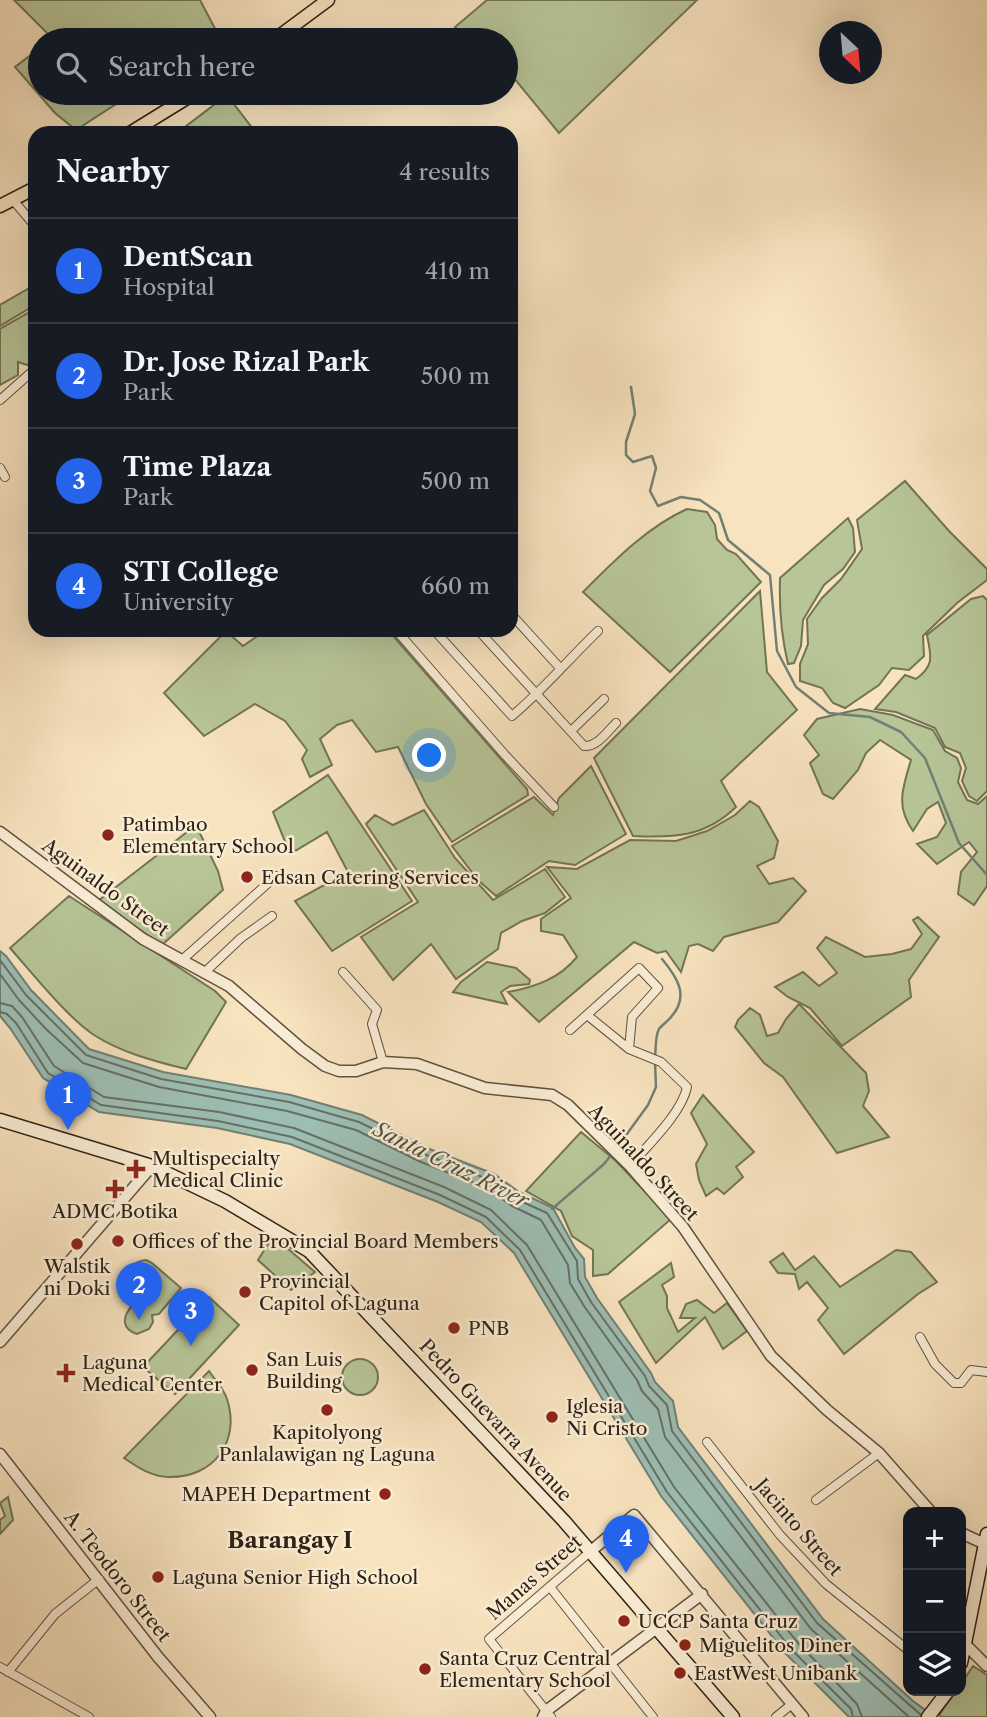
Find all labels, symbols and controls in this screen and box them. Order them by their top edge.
north arrow [819,21,882,84]
search box [28,28,518,105]
icon: search [52,48,90,86]
text: Search here [108,51,255,83]
text: Nearby [56,153,169,190]
text: 4 results [399,158,490,186]
text: DentScan [123,241,253,273]
text: 1 [74,257,84,285]
text: 410 m [425,257,490,285]
text: Hospital [123,273,215,301]
text: Dr. Jose Rizal Park [123,346,369,378]
text: 2 [72,362,86,390]
text: 500 m [421,362,490,390]
text: Park [123,378,173,406]
text: Time Plaza [123,451,272,483]
text: 3 [73,467,86,495]
text: 500 m [421,467,490,495]
text: Park [123,483,173,511]
text: STI College [123,556,279,588]
text: 4 [72,572,86,600]
text: 660 m [421,572,490,600]
text: University [123,588,234,616]
your location [412,738,446,772]
place label: Patimbao Elementary School [122,813,294,858]
marker: Patimbao Elementary School [100,827,116,843]
street label: Aguinaldo Street [37,833,174,941]
place label: Edsan Catering Services [261,866,479,889]
marker: Edsan Catering Services [239,869,255,885]
pin: 1 [45,1072,91,1130]
street label: Aguinaldo Street [583,1098,704,1226]
water label: Santa Cruz River [368,1115,534,1214]
place label: Multispecialty Medical Clinic [152,1147,283,1192]
marker: Multispecialty Medical Clinic [126,1159,146,1179]
marker: ADMC Botika [107,1181,123,1197]
place label: ADMC Botika [51,1200,178,1223]
place label: Offices of the Provincial Board Members [132,1230,498,1253]
marker: Offices of the Provincial Board Members [110,1233,126,1249]
marker: Walstik ni Doki [69,1236,85,1252]
place label: Walstik ni Doki [43,1255,111,1300]
pin: 2 [116,1262,162,1320]
place label: Provincial Capitol of Laguna [259,1270,420,1315]
marker: Provincial Capitol of Laguna [237,1284,253,1300]
pin: 3 [168,1288,214,1346]
place label: PNB [468,1317,509,1340]
marker: PNB [446,1320,462,1336]
street label: Pedro Guevarra Avenue [414,1334,577,1506]
place label: San Luis Building [266,1348,343,1393]
place label: Laguna Medical Center [82,1351,222,1396]
marker: San Luis Building [244,1362,260,1378]
marker: Laguna Medical Center [56,1363,76,1383]
place label: Iglesia Ni Cristo [566,1395,647,1440]
marker: Kapitolyong Panlalawigan ng Laguna [319,1402,335,1418]
marker: Iglesia Ni Cristo [544,1409,560,1425]
place label: Kapitolyong Panlalawigan ng Laguna [219,1421,435,1466]
street label: Jacinto Street [748,1472,847,1581]
place label: MAPEH Department [181,1483,371,1506]
marker: MAPEH Department [377,1486,393,1502]
street label: A. Teodoro Street [59,1505,176,1647]
map controls [903,1507,966,1696]
button: + [903,1507,966,1570]
pin: 4 [603,1515,649,1573]
district label: Barangay I [227,1526,353,1554]
street label: Manas Street [482,1530,587,1625]
place label: Laguna Senior High School [172,1566,419,1589]
marker: Laguna Senior High School [150,1569,166,1585]
button: − [903,1570,966,1633]
place label: UCCP Santa Cruz [638,1610,798,1633]
marker: UCCP Santa Cruz [616,1613,632,1629]
button: layers [903,1633,966,1696]
place label: Miguelitos Diner [699,1634,851,1657]
marker: Miguelitos Diner [677,1637,693,1653]
place label: Santa Cruz Central Elementary School [439,1647,611,1692]
marker: Santa Cruz Central Elementary School [417,1661,433,1677]
place label: EastWest Unibank [694,1662,858,1685]
marker: EastWest Unibank [672,1665,688,1681]

